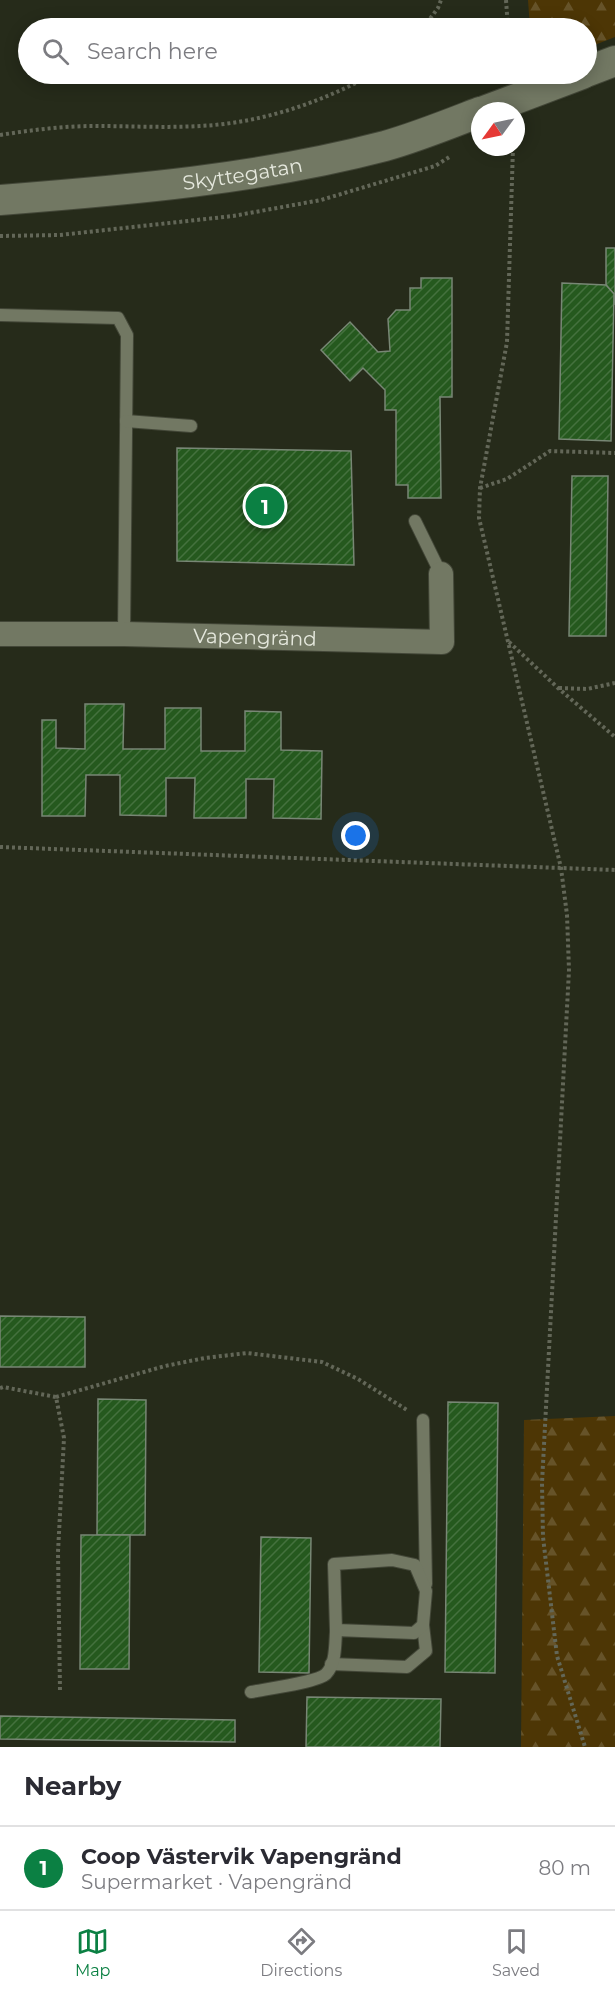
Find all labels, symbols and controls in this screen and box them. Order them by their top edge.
search box [18,18,597,84]
icon: search [39,35,72,68]
text: Search here [87,38,218,65]
north arrow [471,102,525,156]
street label: Skyttegatan [181,153,305,195]
pin: 1 [246,484,284,528]
street label: Vapengränd [193,624,317,651]
your location [341,821,370,850]
text: Nearby [24,1770,121,1802]
text: Coop Västervik Vapengränd [81,1843,402,1870]
text: 1 [40,1856,47,1880]
text: 80 m [539,1856,591,1880]
text: Supermarket · Vapengränd [81,1870,352,1894]
tab: Map [75,1925,110,1980]
tab: Directions [260,1925,342,1980]
tab: Saved [492,1925,540,1980]

